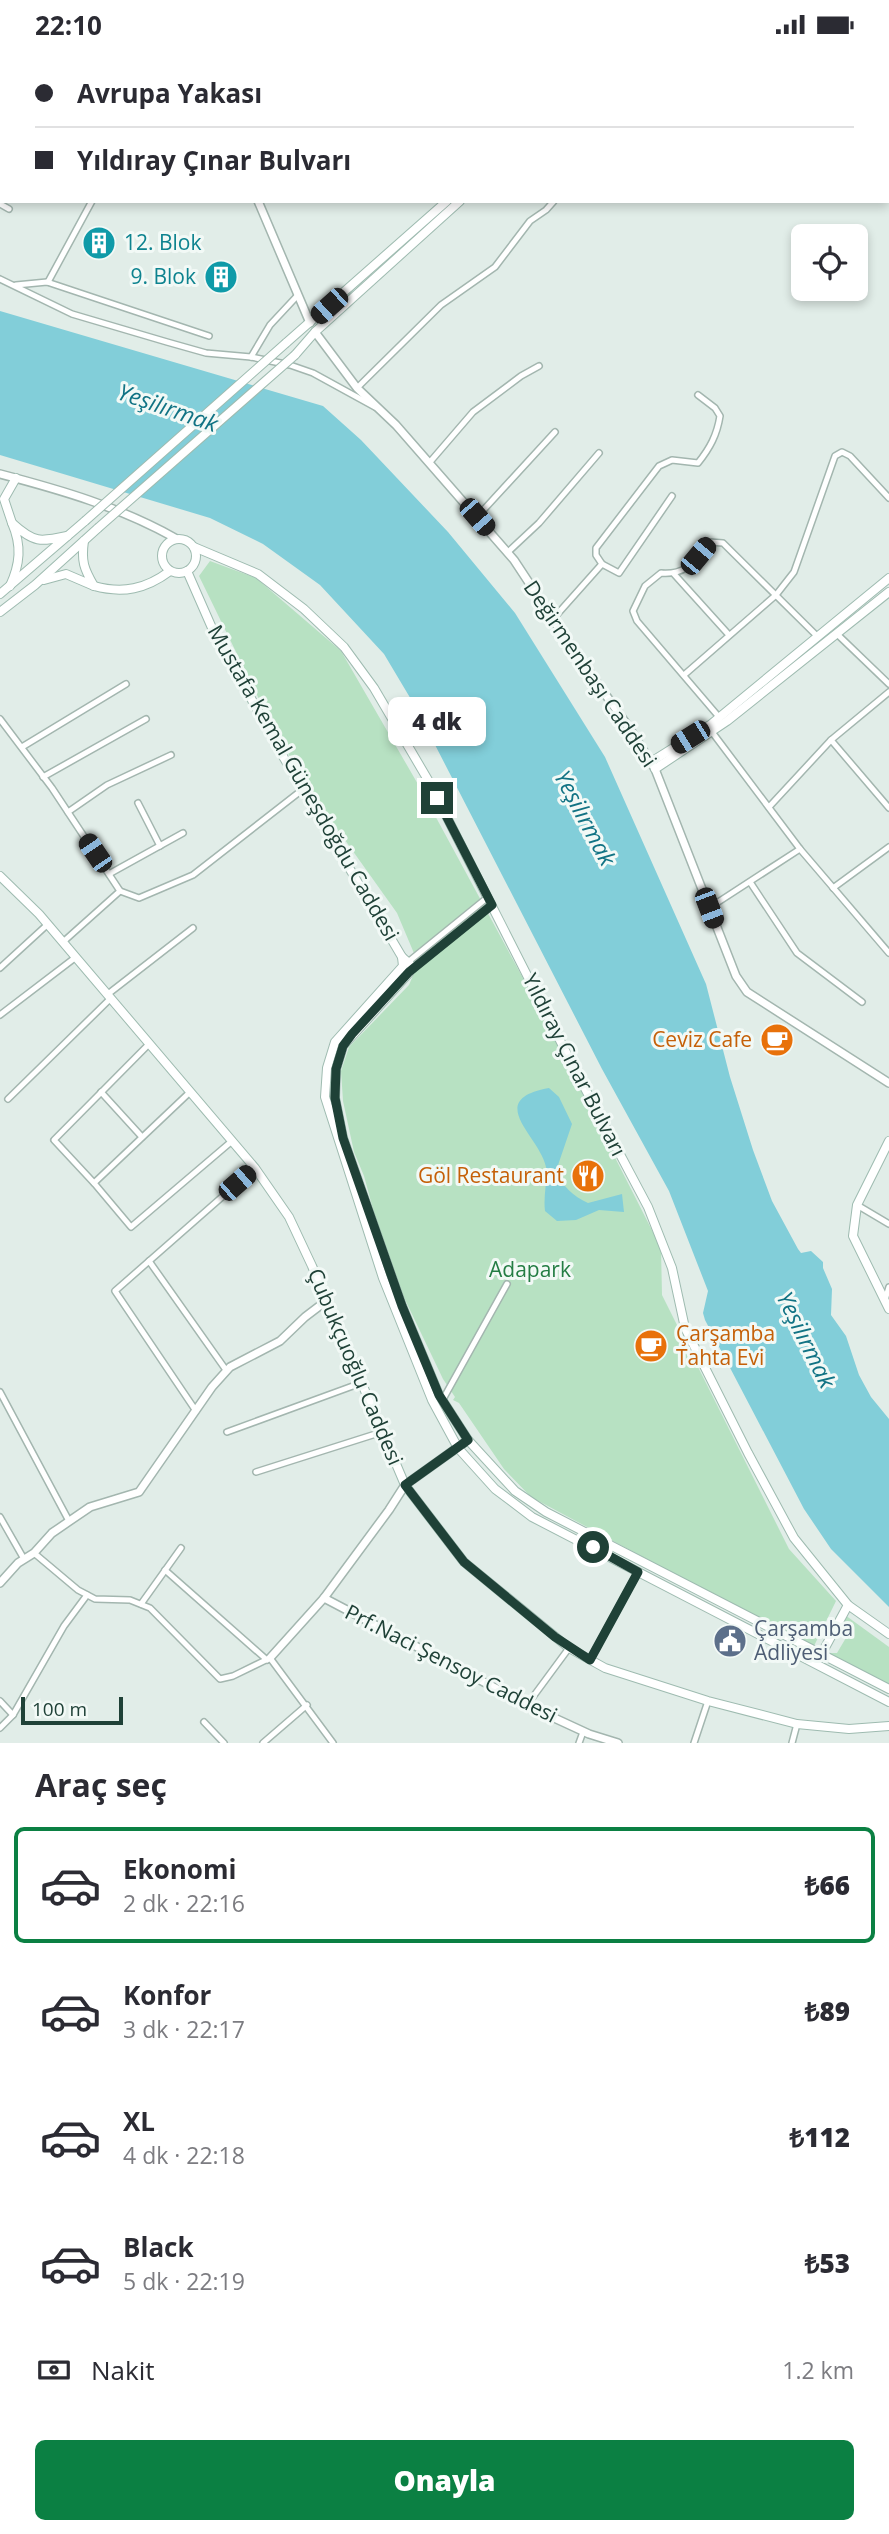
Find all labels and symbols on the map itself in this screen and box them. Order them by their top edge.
building icon: 12. Blok [80,224,118,262]
place label: 12. Blok [124,228,202,256]
building icon: 9. Blok [202,258,240,296]
place label: 9. Blok [130,262,196,290]
car [307,284,352,328]
water label: Yeşilırmak [114,375,223,439]
car [456,494,499,540]
car [677,533,720,579]
street label: Değirmenbaşı Caddesi [518,575,664,772]
street label: Mustafa Kemal Güneşdoğdu Caddesi [202,620,406,945]
callout: 4 dk [388,697,486,745]
car [667,717,714,757]
water label: Yeşilırmak [547,764,625,872]
route end [421,782,453,814]
car [75,830,116,876]
car [692,885,727,931]
street label: Yıldıray Çınar Bulvarı [517,968,633,1161]
cafe icon: Ceviz Cafe [758,1021,796,1059]
place label: Ceviz Cafe [652,1025,752,1053]
restaurant icon: Göl Restaurant [569,1157,607,1195]
car [215,1161,260,1205]
place label: Göl Restaurant [418,1161,564,1189]
park label: Adapark [489,1255,571,1283]
street label: Çubukçuoğlu Caddesi [302,1264,410,1469]
water label: Yeşilırmak [770,1286,844,1394]
place label: Çarşamba Tahta Evi [676,1319,775,1371]
cafe icon: Çarşamba Tahta Evi [632,1327,670,1365]
route start [577,1531,609,1563]
street label: Prf.Naci Şensoy Caddesi [341,1597,562,1729]
place label: Çarşamba Adliyesi [754,1614,853,1666]
public building icon: Çarşamba Adliyesi [711,1622,749,1660]
scale bar [21,1694,122,1726]

